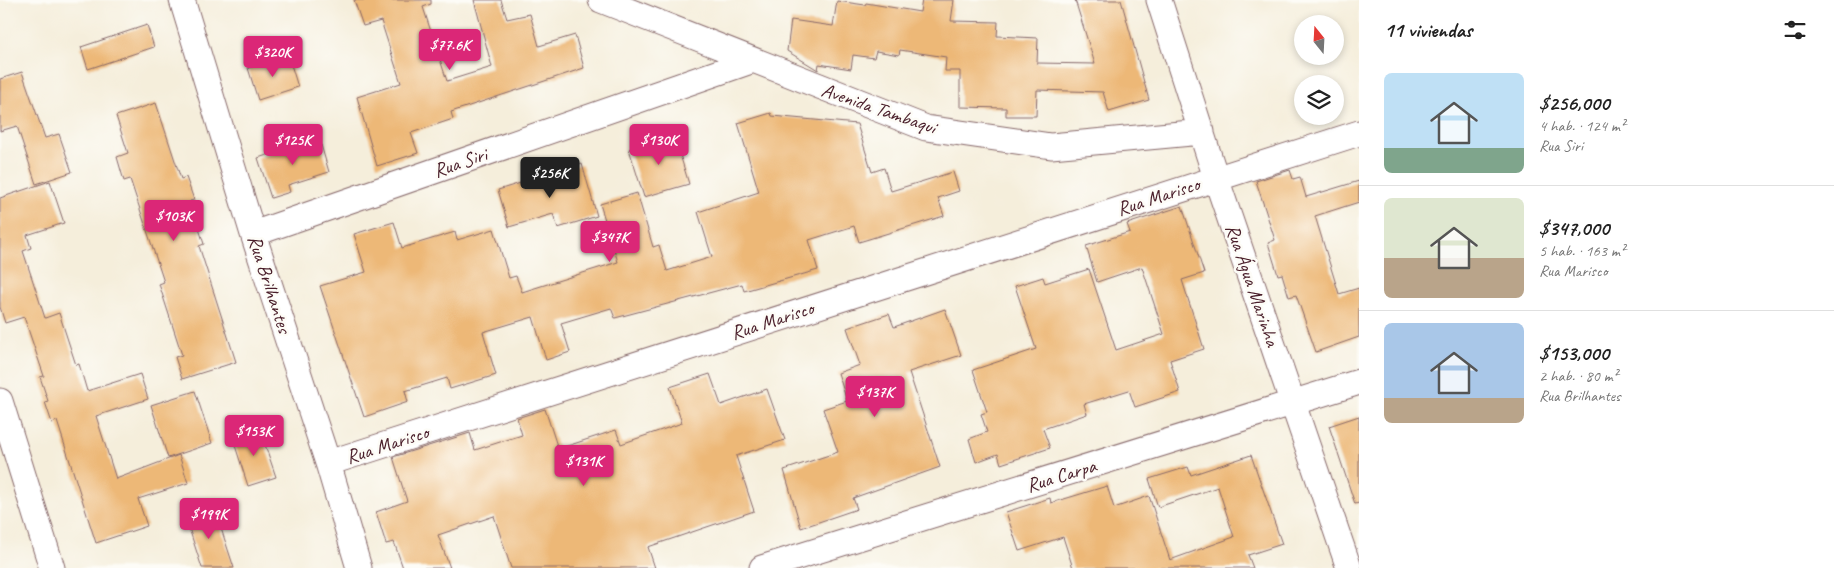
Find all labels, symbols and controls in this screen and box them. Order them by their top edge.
north arrow [1294,15,1344,65]
map controls [1294,15,1344,125]
icon: filters [1781,16,1809,44]
text: 11 viviendas [1384,17,1472,43]
pin: $77.6K [409,28,491,71]
text: $77.6K [430,35,470,55]
pin: $320K [238,36,308,78]
text: $320K [255,42,291,62]
button: layers [1294,75,1344,125]
street label: Avenida Tambaqui [818,77,941,140]
text: $256,000 [1539,90,1609,116]
icon: home [1424,93,1484,153]
text: 4 hab. · 124 m² [1539,116,1625,136]
pin: $125K [258,124,328,166]
pin: $130K [624,124,694,166]
text: $125K [275,130,311,150]
text: $130K [641,130,677,150]
text: Rua Siri [1539,136,1583,156]
street label: Rua Siri [430,141,492,183]
pin: $256K [515,156,585,199]
text: $256K [531,163,569,183]
street label: Rua Marisco [1114,171,1204,222]
pin: $103K [139,200,209,242]
text: $103K [156,206,192,226]
text: $347,000 [1539,215,1609,241]
icon: home [1424,218,1484,278]
pin: $347K [575,220,645,263]
street label: Rua Água Marinha [1220,221,1286,351]
text: $347K [592,227,628,247]
street label: Rua Brilhantes [242,232,298,338]
text: 5 hab. · 163 m² [1539,241,1625,261]
text: Rua Marisco [1539,261,1607,281]
street label: Rua Marisco [728,295,818,346]
text: $153,000 [1539,340,1609,366]
icon: home [1424,343,1484,403]
text: 2 hab. · 80 m² [1539,366,1618,386]
pin: $137K [840,376,910,418]
text: $137K [857,382,893,402]
text: Rua Brilhantes [1539,386,1620,406]
pin: $153K [219,414,289,457]
street label: Rua Marisco [343,419,433,470]
text: $153K [236,421,272,441]
pin: $131K [549,444,619,487]
text: $131K [566,451,602,471]
street label: Rua Carpa [1023,453,1100,498]
pin: $199K [174,498,244,540]
text: $199K [191,504,227,524]

